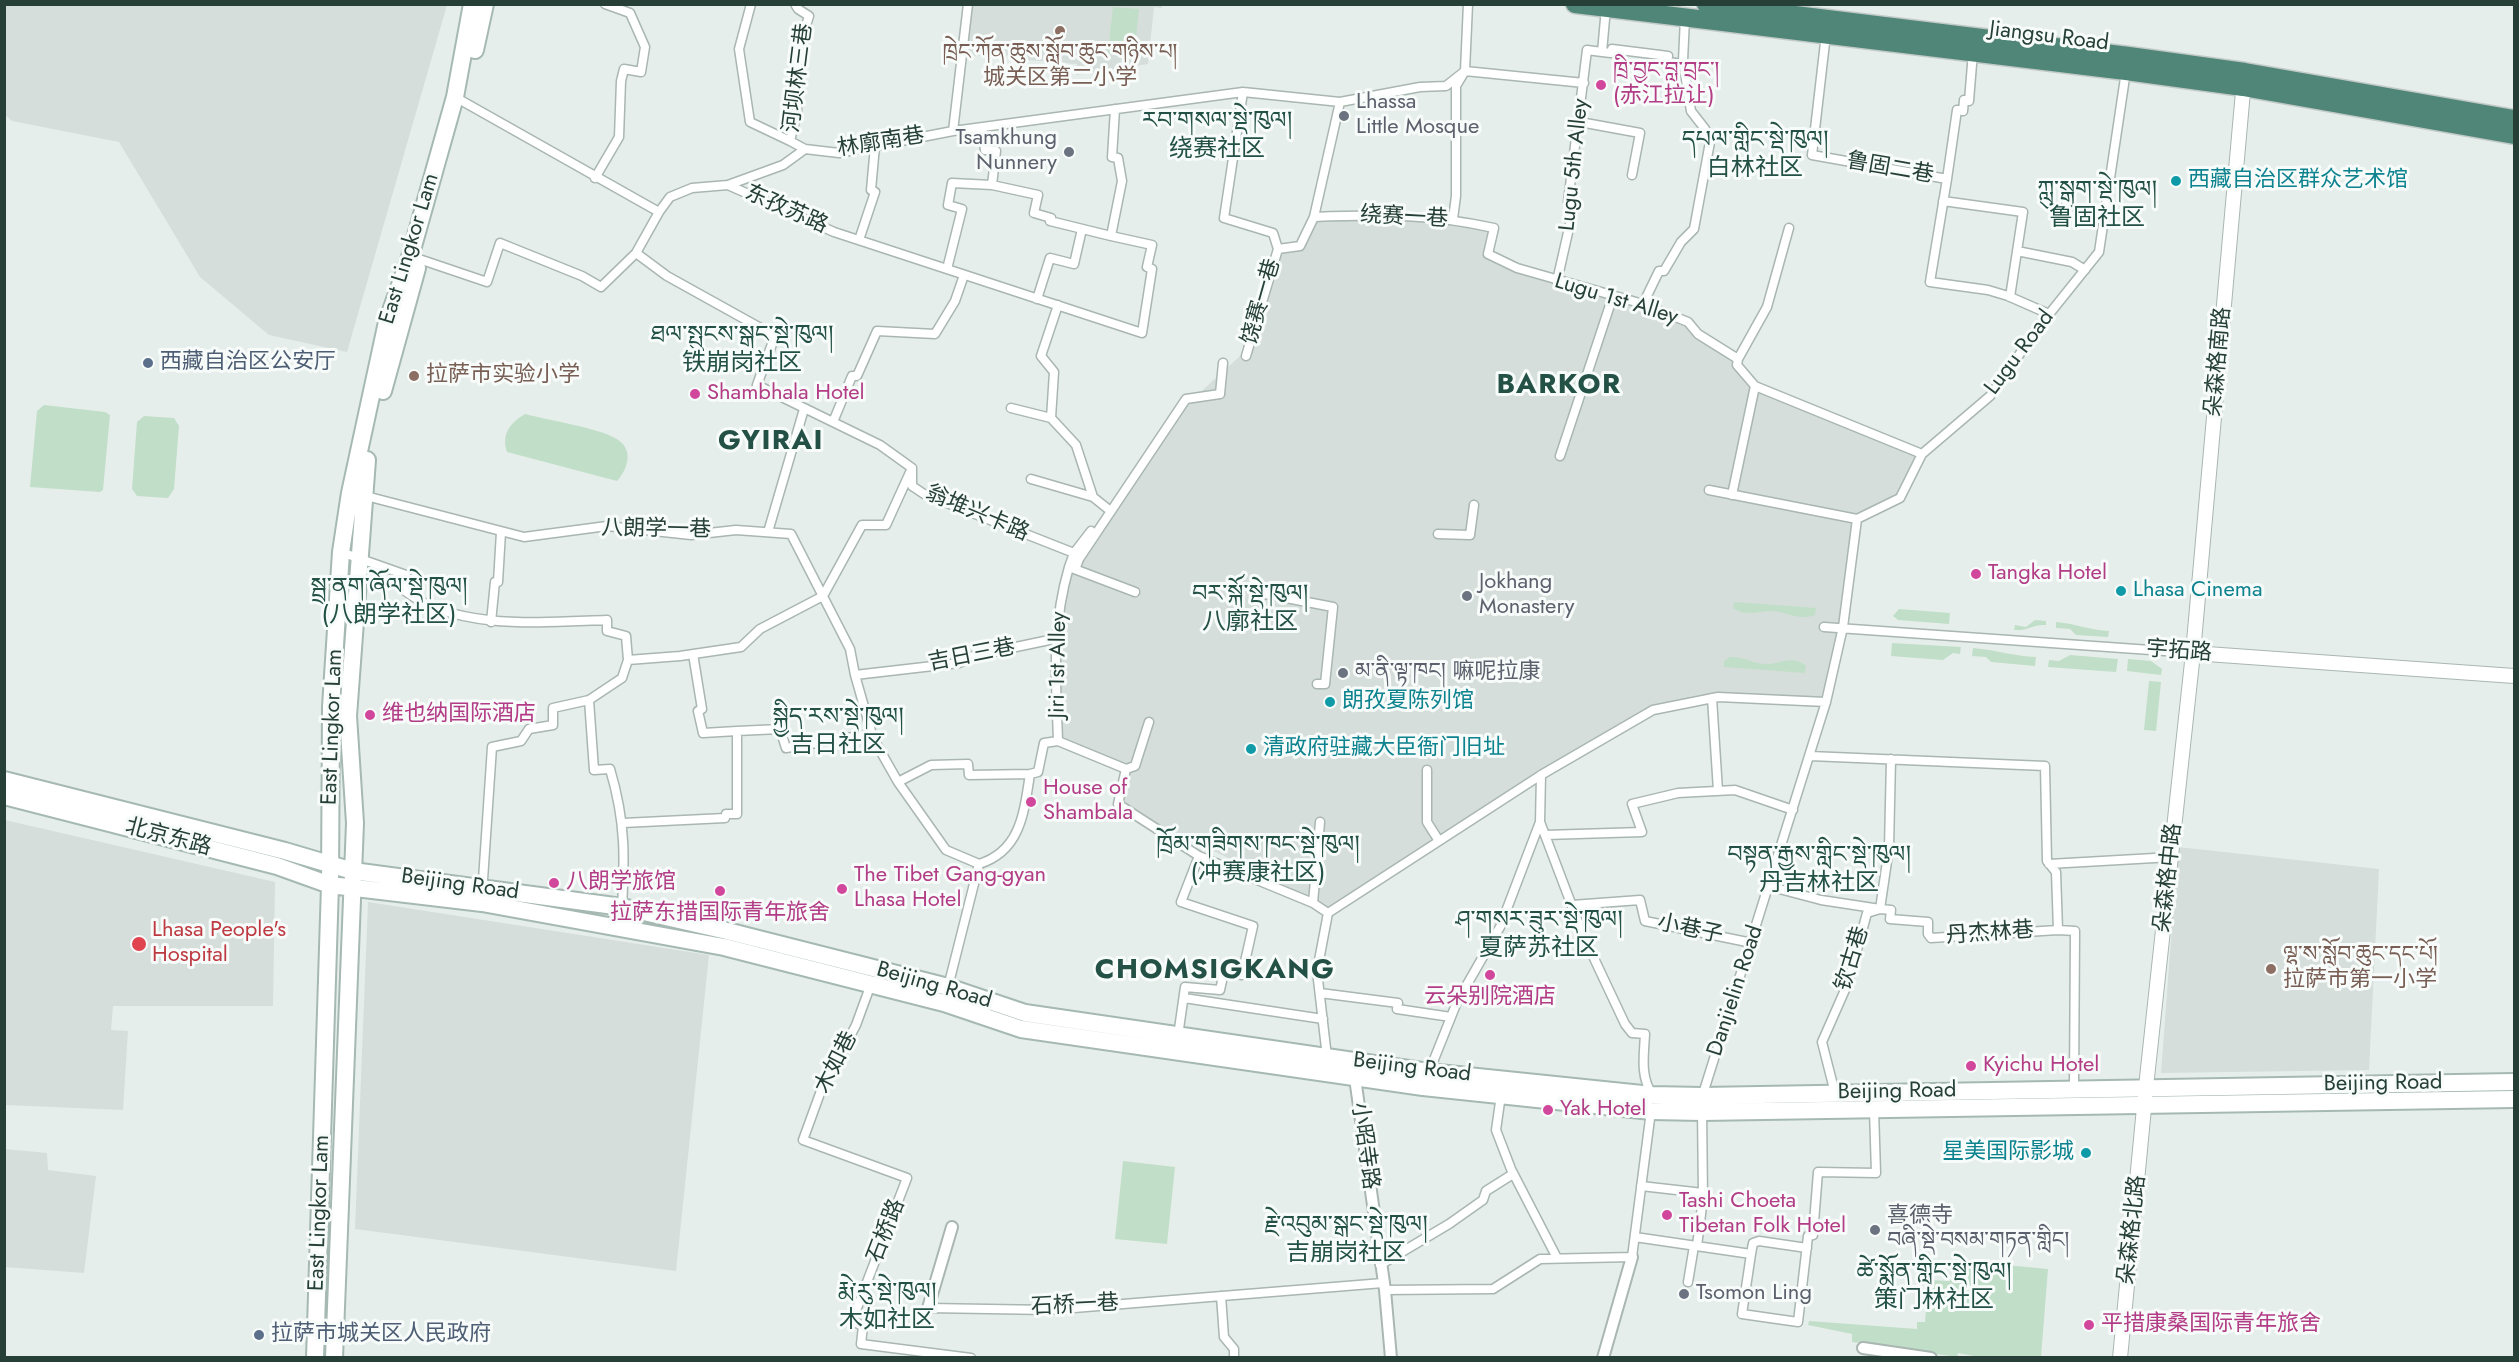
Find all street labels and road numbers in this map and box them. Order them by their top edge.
street label: Jiangsu Road [1988,17,2110,57]
street label: 河坝林三巷 [779,22,819,134]
street label: Lugu 5th Alley [1555,98,1595,232]
street label: 林廓南巷 [835,123,927,163]
street label: 鲁固二巷 [1844,148,1936,190]
street label: East Lingkor Lam [375,170,445,328]
street label: 东孜苏路 [740,180,832,240]
street label: 绕赛一巷 [1359,203,1449,233]
street label: 饶赛一巷 [1237,256,1287,348]
street label: Lugu 1st Alley [1551,269,1681,331]
street label: Lugu Road [1980,305,2060,401]
street label: 朵森格南路 [2201,306,2237,418]
street label: 翁堆兴卡路 [921,480,1033,548]
street label: 八朗学一巷 [601,516,711,544]
street label: Jiri 1st Alley [1045,611,1073,719]
street label: 吉日三巷 [926,635,1018,677]
street label: 宇拓路 [2145,637,2213,667]
street label: East Lingkor Lam [317,648,349,806]
street label: 北京东路 [122,814,214,862]
street label: 朵森格中路 [2150,822,2188,934]
street label: Beijing Road [399,864,521,906]
street label: 小巷子 [1655,910,1725,950]
street label: 丹杰林巷 [1945,918,2035,950]
street label: Danjielin Road [1702,922,1770,1060]
street label: 钦古巷 [1831,924,1875,994]
street label: Beijing Road [873,957,995,1015]
street label: 木如巷 [810,1028,864,1098]
street label: Beijing Road [1351,1048,1473,1088]
street label: Beijing Road [2323,1070,2443,1098]
street label: Beijing Road [1837,1078,1957,1106]
street label: 小昭寺路 [1345,1101,1383,1191]
street label: East Lingkor Lam [304,1134,336,1292]
street label: 朵森格北路 [2114,1174,2152,1286]
street label: 石桥路 [863,1195,911,1267]
street label: 石桥一巷 [1030,1291,1120,1321]

